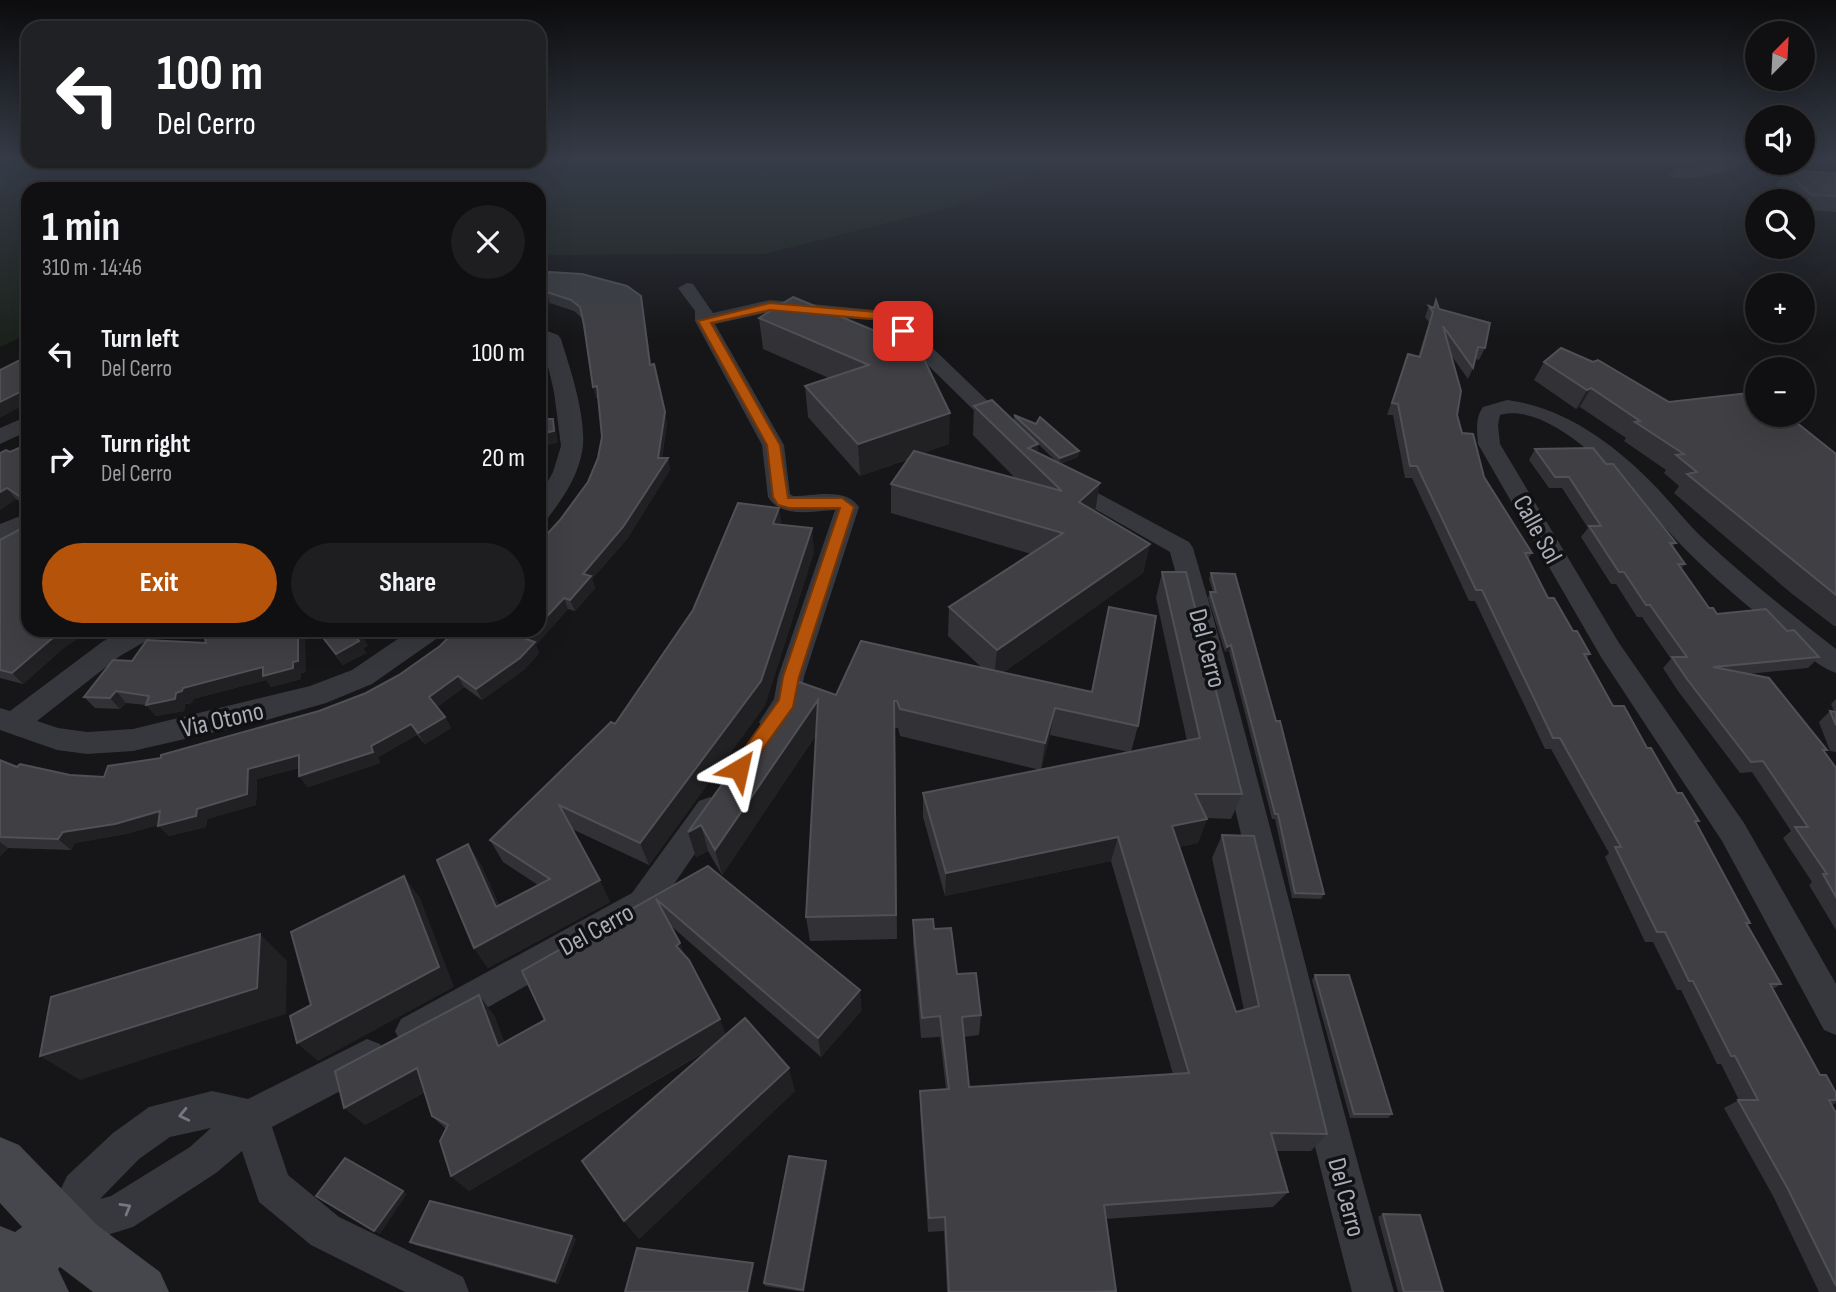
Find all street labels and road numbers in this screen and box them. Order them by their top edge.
street label: Calle Sol [1505,490,1568,569]
street label: Del Cerro [1181,606,1232,691]
street label: Via Otono [178,696,267,745]
street label: Del Cerro [554,897,639,963]
street label: Del Cerro [1320,1155,1371,1240]

